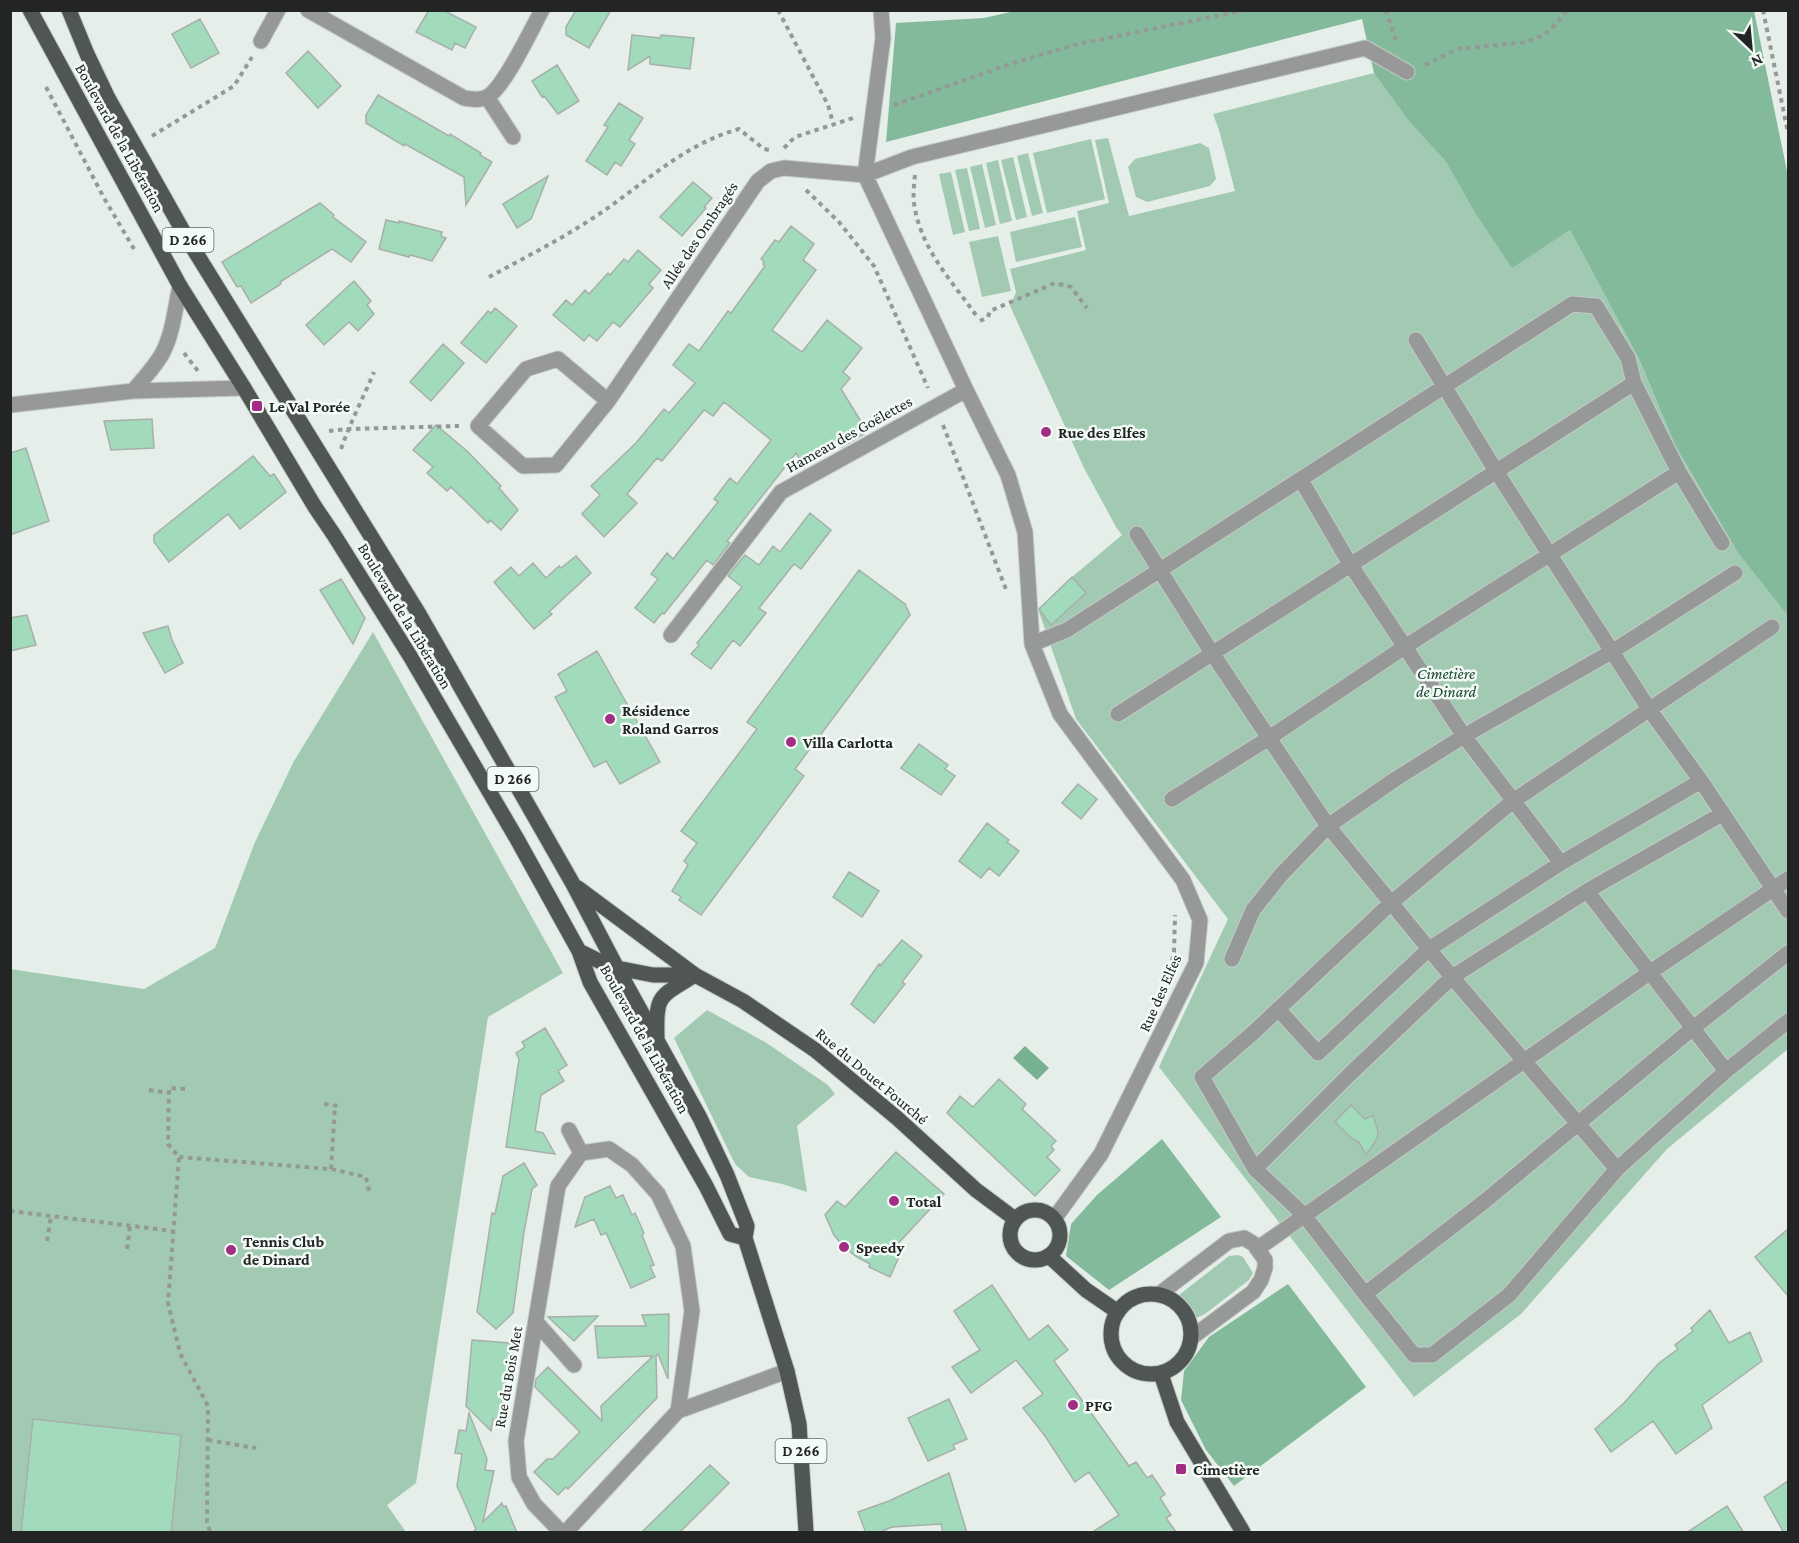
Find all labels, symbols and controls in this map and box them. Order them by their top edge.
north arrow [1721,18,1781,78]
text: N [1749,51,1766,71]
street label: Boulevard de la Libération [72,61,168,216]
street label: Allée des Ombragés [657,178,742,292]
road number: D 266 [162,228,213,252]
street label: Hameau des Goëlettes [783,392,915,476]
place label: Le Val Porée [269,398,351,415]
marker: Le Val Porée [250,399,264,413]
place label: Rue des Elfes [1058,424,1146,441]
marker: Rue des Elfes [1039,425,1053,439]
street label: Boulevard de la Libération [355,540,456,692]
park label: Cimetière de Dinard [1416,665,1476,700]
place label: Résidence Roland Garros [622,702,719,737]
marker: Résidence Roland Garros [603,712,617,726]
place label: Villa Carlotta [802,734,893,751]
marker: Villa Carlotta [784,735,798,749]
road number: D 266 [488,767,538,791]
street label: Rue des Elfes [1135,952,1185,1034]
street label: Boulevard de la Libération [597,962,693,1117]
street label: Rue du Douet Fourché [813,1024,931,1128]
place label: Total [906,1193,942,1210]
marker: Total [887,1194,901,1208]
place label: Tennis Club de Dinard [243,1233,324,1268]
place label: Speedy [856,1239,904,1256]
marker: Speedy [837,1240,851,1254]
marker: Tennis Club de Dinard [224,1243,238,1257]
street label: Rue du Bois Met [491,1324,525,1429]
place label: PFG [1085,1397,1112,1414]
marker: PFG [1066,1398,1080,1412]
road number: D 266 [776,1439,826,1463]
place label: Cimetière [1193,1461,1260,1478]
marker: Cimetière [1174,1462,1188,1476]

